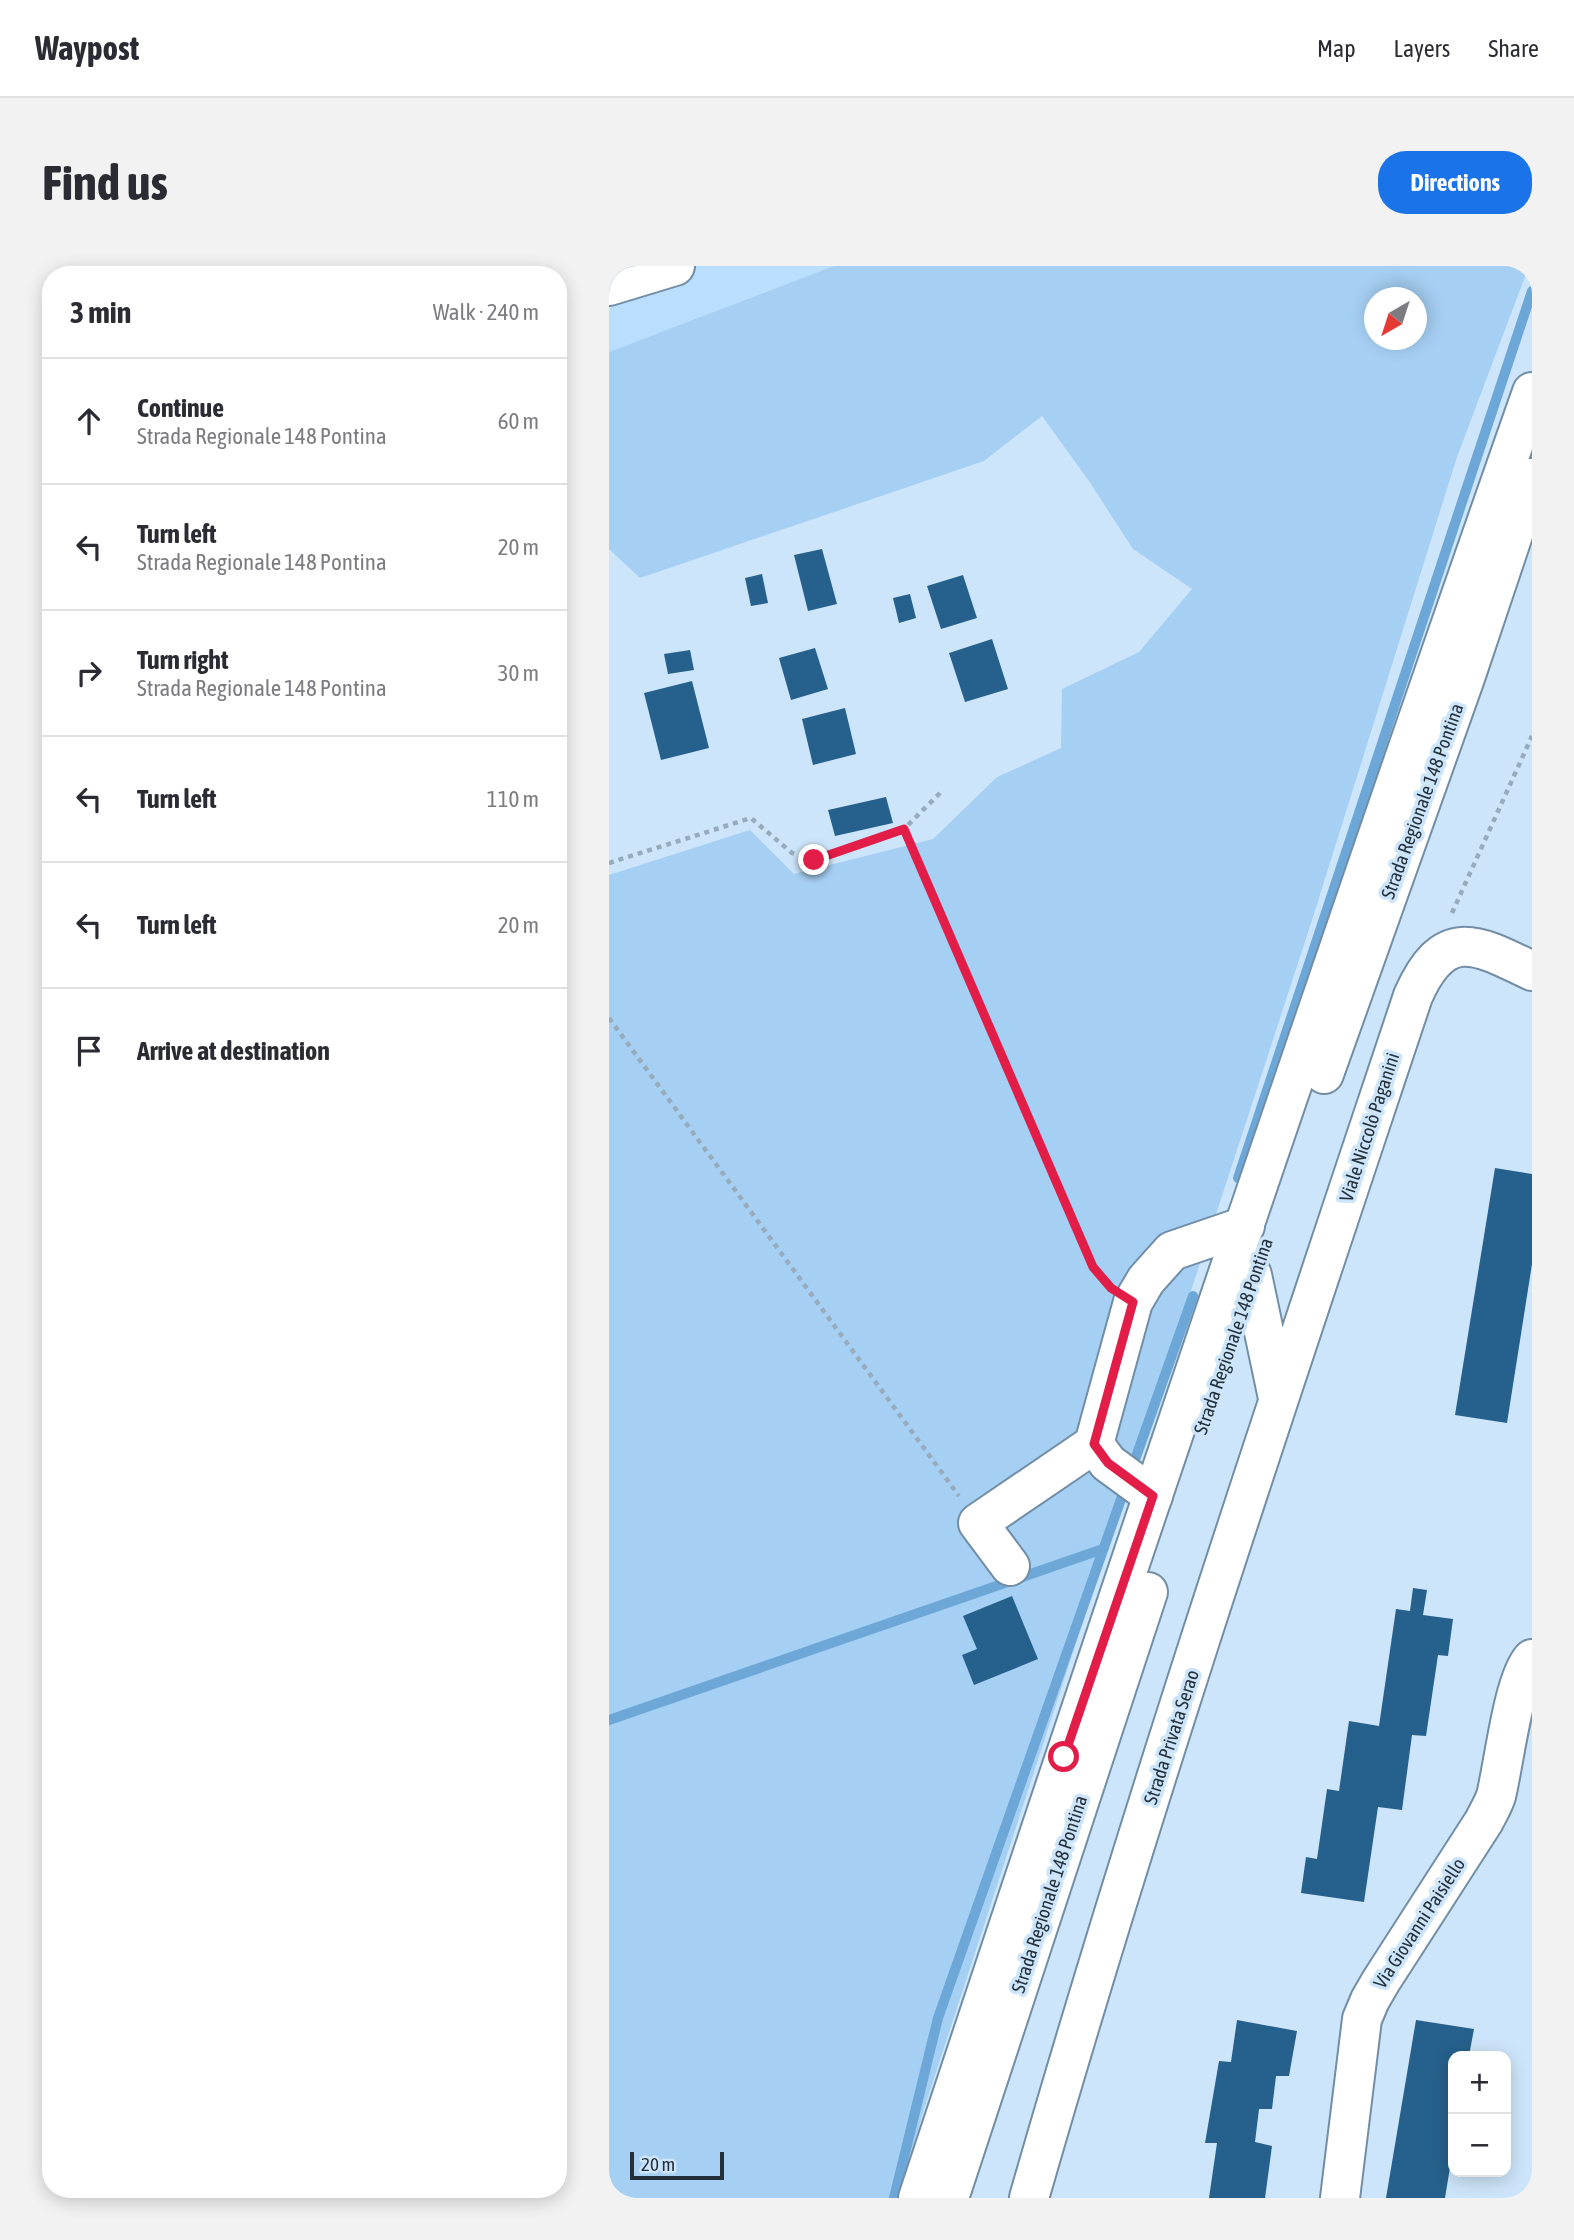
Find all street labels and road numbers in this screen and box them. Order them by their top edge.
street label: Strada Regionale 148 Pontina [1376,700,1468,902]
street label: Viale Niccolò Paganini [1335,1050,1403,1204]
street label: Strada Regionale 148 Pontina [1189,1235,1277,1437]
street label: Strada Privata Serao [1139,1667,1203,1807]
street label: Strada Regionale 148 Pontina [1007,1793,1091,1995]
street label: Via Giovanni Paisiello [1369,1854,1469,1992]

